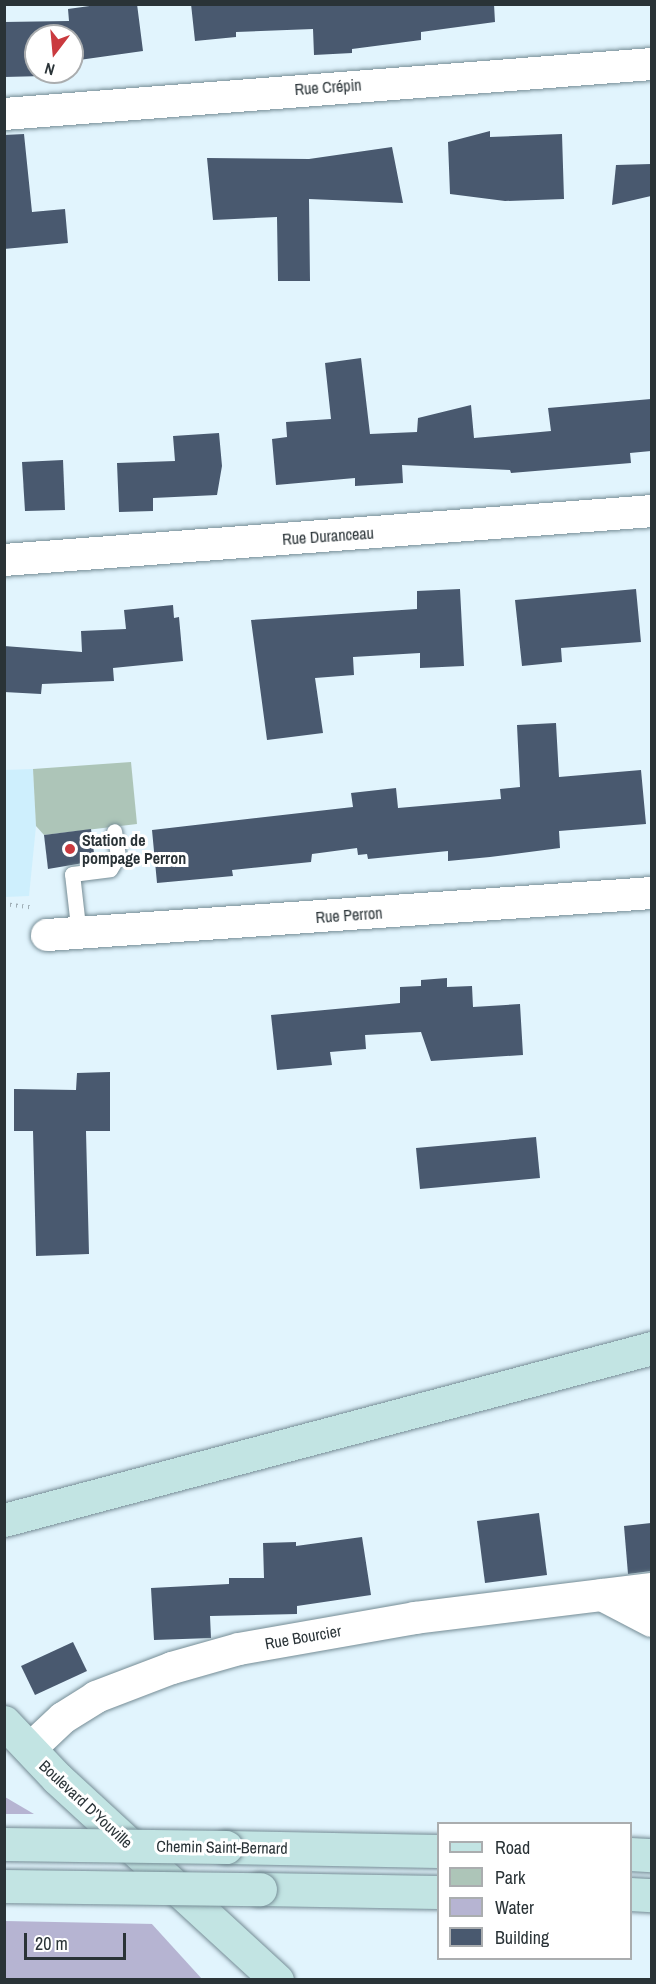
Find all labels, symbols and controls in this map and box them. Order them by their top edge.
north arrow [24,24,84,84]
text: N [42,58,57,81]
street label: Rue Crépin [294,75,362,99]
street label: Rue Duranceau [281,523,375,549]
place label: Station de pompage Perron [82,830,186,868]
marker: Station de pompage Perron [63,842,77,856]
street label: Rue Perron [315,903,383,927]
street label: Rue Bourcier [263,1621,343,1653]
street label: Boulevard D'Youville [35,1756,137,1852]
legend [437,1822,632,1960]
text: Road [495,1835,530,1860]
street label: Chemin Saint-Bernard [156,1836,288,1858]
text: Park [495,1865,525,1890]
text: Water [495,1895,534,1920]
scale bar [27,1921,129,1959]
text: Building [495,1925,549,1950]
text: 20 m [35,1931,68,1956]

